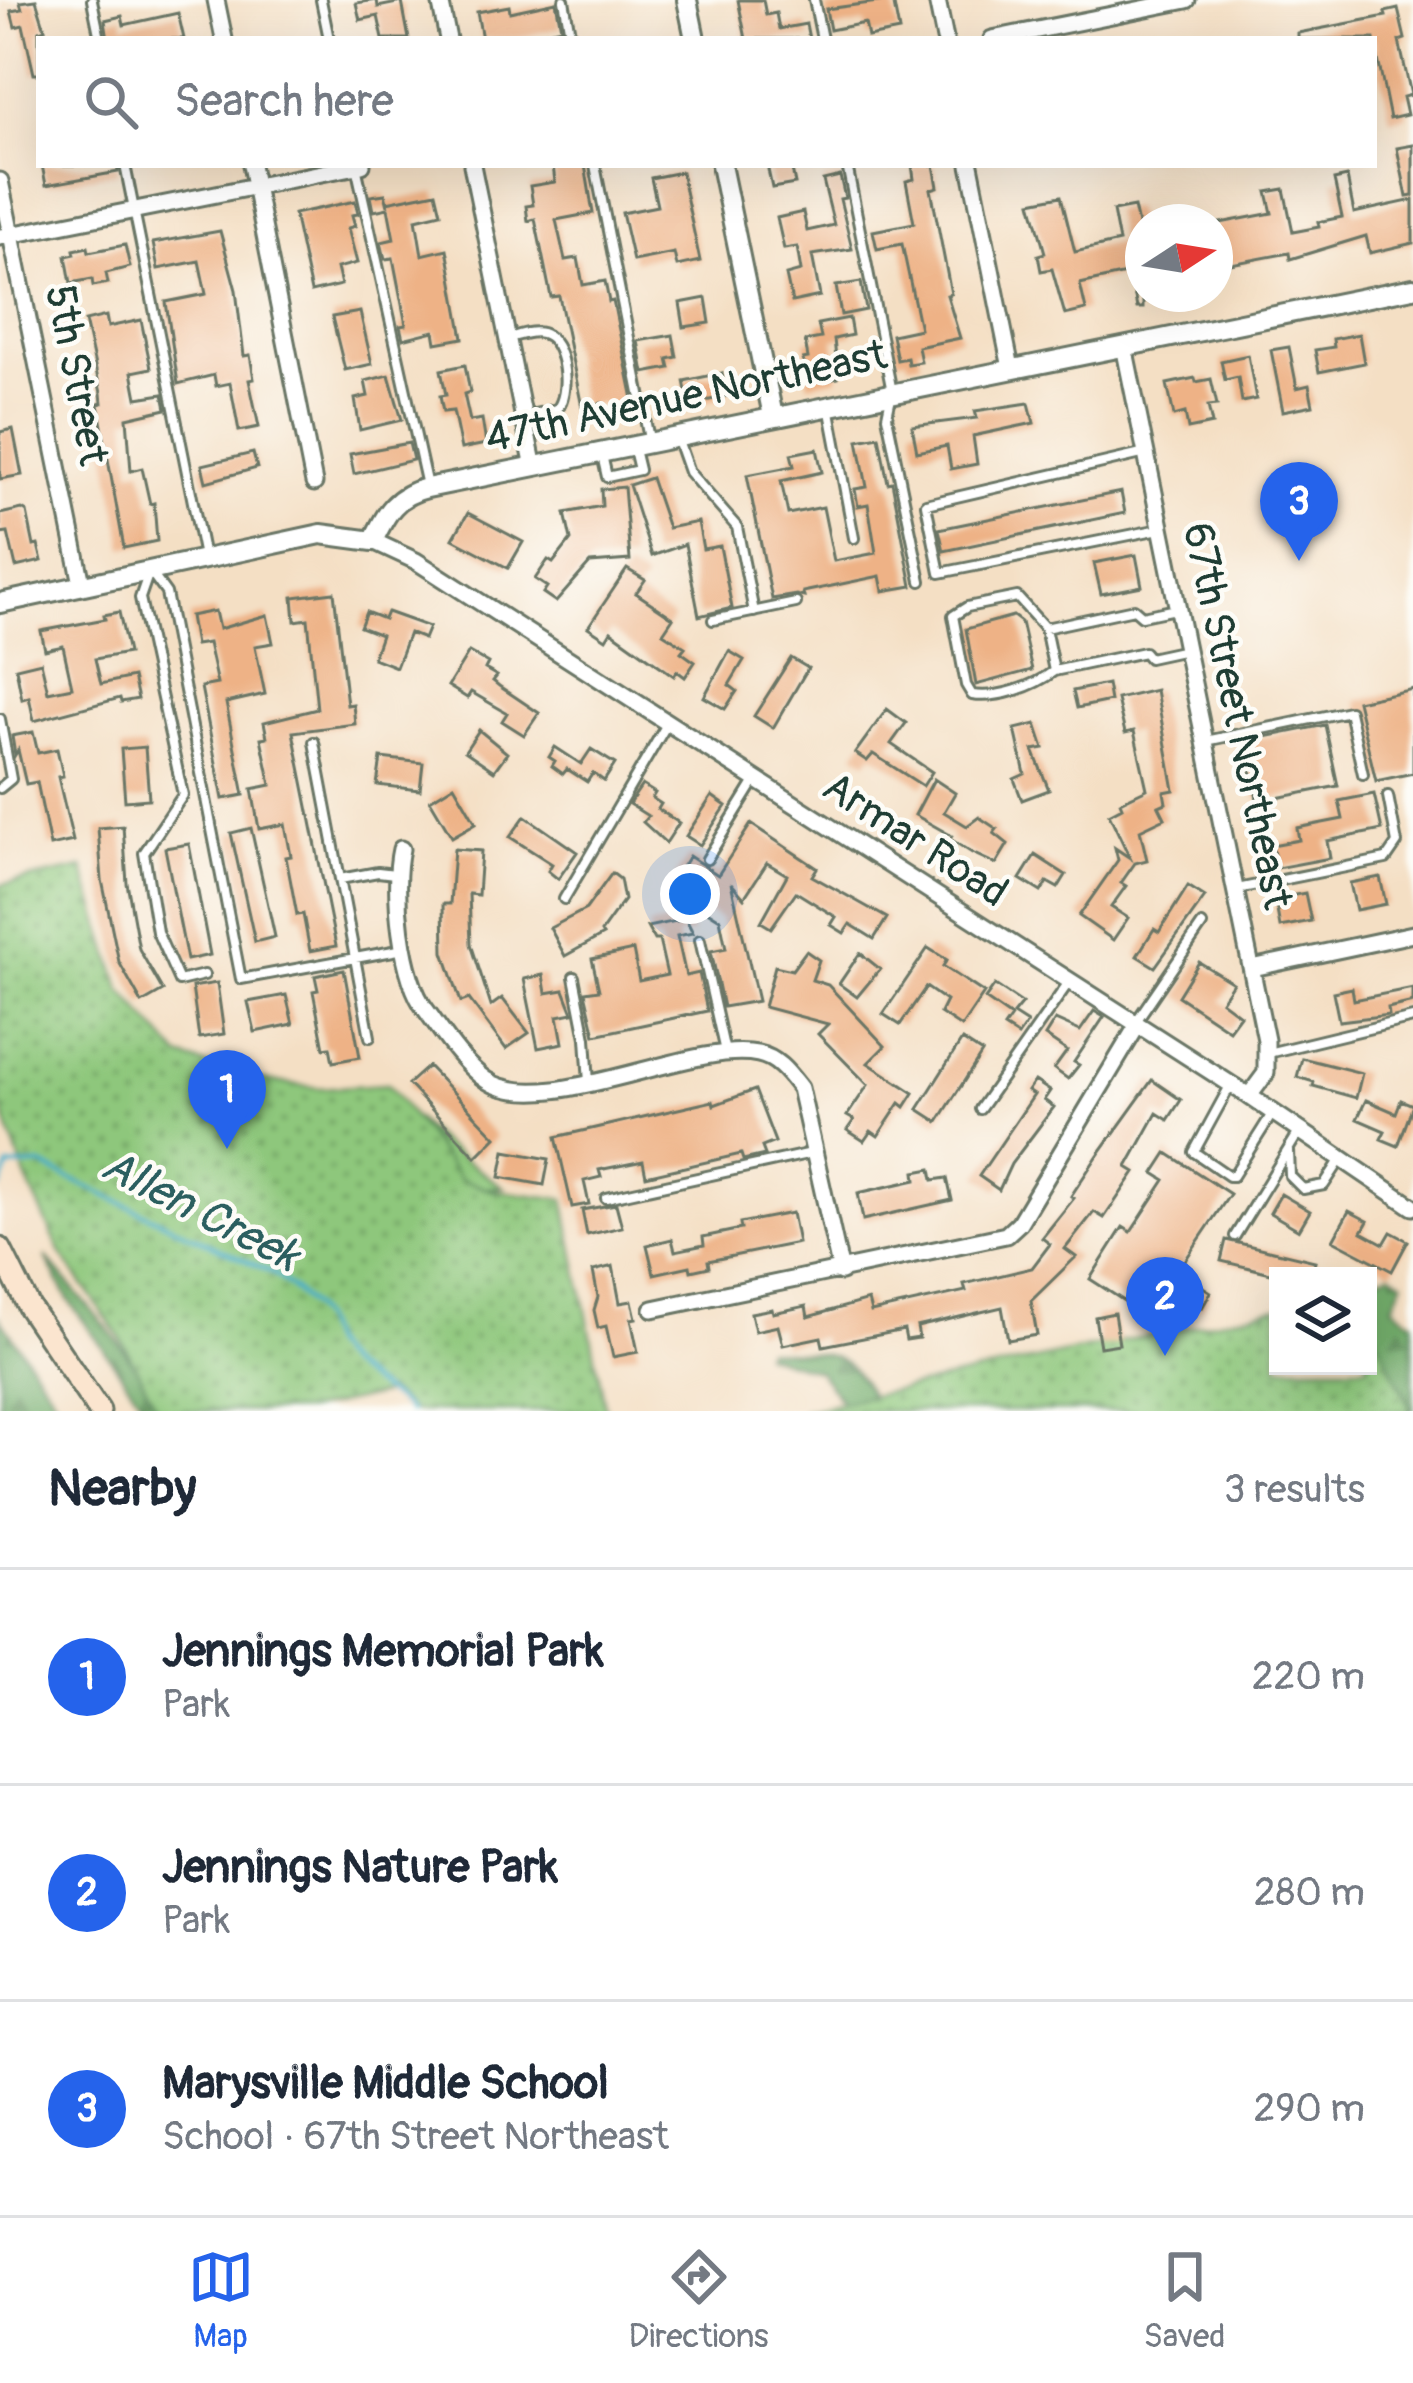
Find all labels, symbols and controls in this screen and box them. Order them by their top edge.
search box [36,36,1377,168]
icon: search [78,69,144,135]
text: Search here [174,74,394,130]
north arrow [1125,204,1233,312]
street label: 5th Street [33,281,119,470]
street label: 47th Avenue Northeast [481,329,892,465]
pin: 3 [1260,462,1338,561]
street label: 67th Street Northeast [1171,518,1303,914]
street label: Armar Road [813,761,1017,919]
your location [660,864,720,924]
pin: 1 [188,1050,266,1149]
water label: Allen Creek [92,1138,311,1286]
pin: 2 [1126,1257,1204,1356]
map controls [1269,1267,1377,1375]
button: layers [1269,1267,1377,1375]
text: Nearby [48,1457,196,1521]
text: 3 results [1224,1465,1365,1514]
text: Jennings Memorial Park [162,1624,604,1680]
text: 1 [79,1652,95,1701]
text: 220 m [1252,1652,1365,1701]
text: Park [162,1680,230,1729]
text: Jennings Nature Park [162,1840,558,1896]
text: 2 [76,1868,98,1917]
text: 280 m [1254,1868,1365,1917]
text: Park [162,1896,230,1945]
text: Marysville Middle School [162,2056,609,2112]
text: 3 [76,2084,98,2133]
text: 290 m [1253,2084,1365,2133]
text: School · 67th Street Northeast [162,2112,669,2161]
tab: Map [188,2244,254,2357]
tab: Directions [629,2244,769,2357]
tab: Saved [1144,2244,1225,2357]

